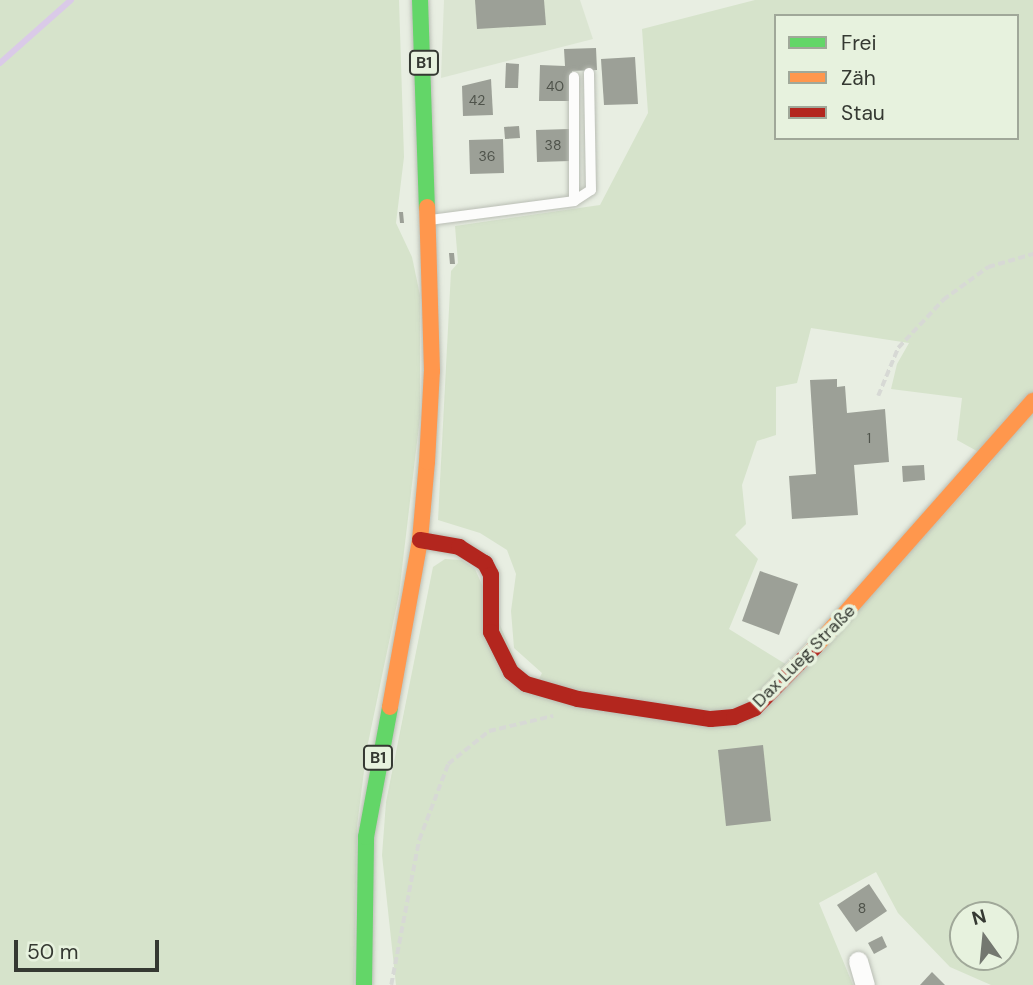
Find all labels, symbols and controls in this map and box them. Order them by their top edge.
legend [774,14,1019,140]
text: Frei [841,29,877,57]
road number: B1 [408,50,440,76]
text: Zäh [841,64,876,92]
house number: 40 [546,78,564,94]
house number: 42 [469,92,485,108]
text: Stau [841,99,885,127]
house number: 38 [545,137,561,153]
house number: 36 [478,148,496,164]
house number: 1 [867,430,871,446]
street label: Dax Lueg Straße [748,600,860,712]
road number: B1 [362,746,394,771]
house number: 8 [858,900,866,916]
north arrow [949,901,1019,971]
text: N [969,903,989,931]
scale bar [18,926,163,970]
text: 50 m [27,938,78,966]

